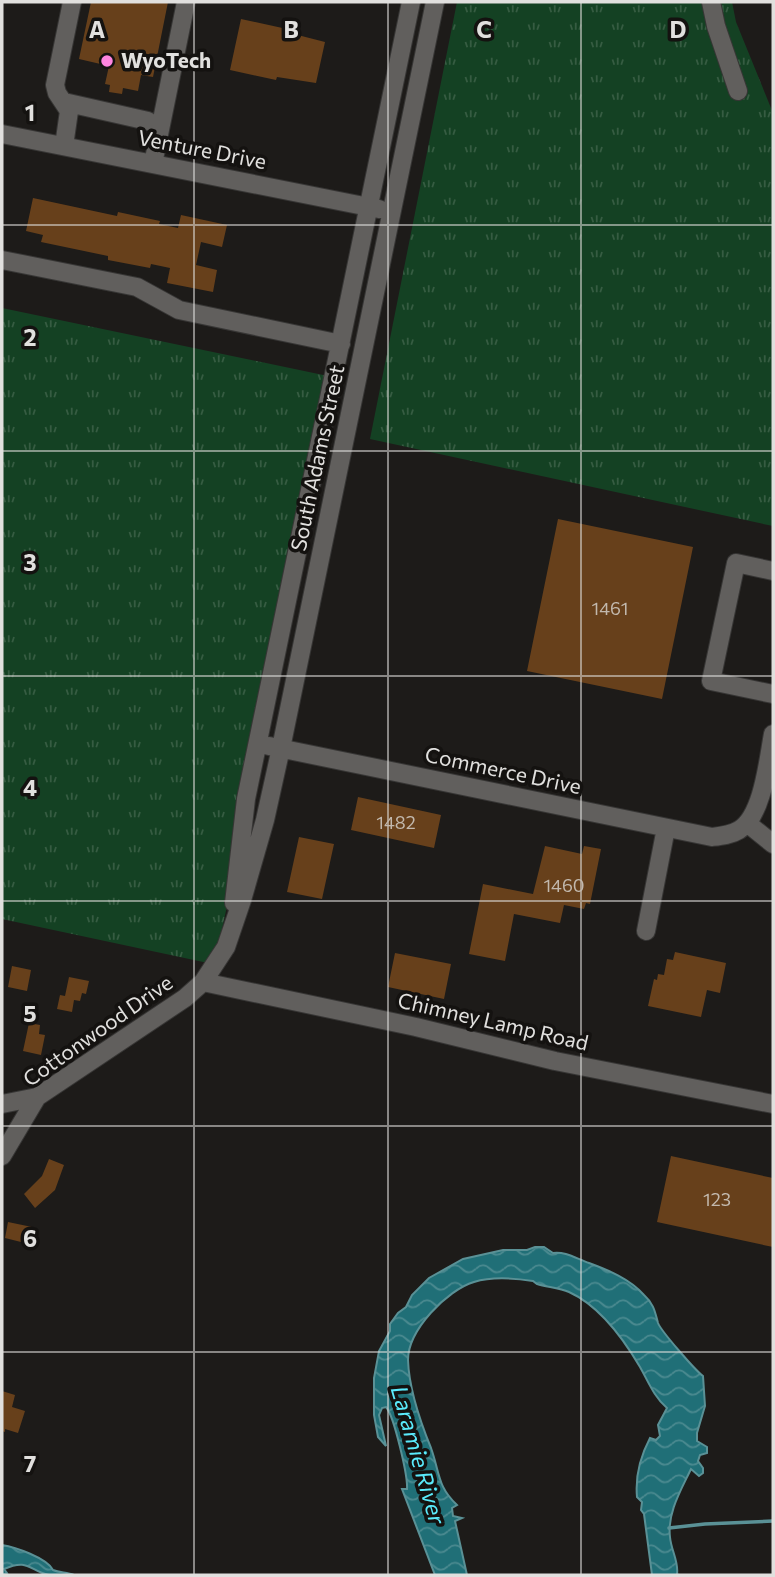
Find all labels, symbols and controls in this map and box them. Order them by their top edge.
text: A [89,15,106,43]
text: B [283,15,299,43]
text: C [476,15,492,43]
text: D [670,15,687,43]
place label: WyoTech [121,47,211,72]
marker: WyoTech [99,53,115,69]
text: 1 [25,98,35,126]
street label: Venture Drive [136,124,269,173]
text: 2 [23,323,37,351]
street label: South Adams Street [285,362,348,553]
text: 3 [23,548,37,576]
house number: 1461 [591,597,629,619]
street label: Commerce Drive [423,741,584,798]
text: 4 [23,773,37,801]
house number: 1482 [376,811,416,833]
house number: 1460 [543,874,585,896]
street label: Cottonwood Drive [18,969,177,1091]
street label: Chimney Lamp Road [396,986,591,1055]
text: 5 [23,999,37,1027]
house number: 123 [703,1188,731,1210]
text: 6 [23,1224,37,1252]
water label: Laramie River [386,1382,452,1528]
text: 7 [24,1449,36,1477]

